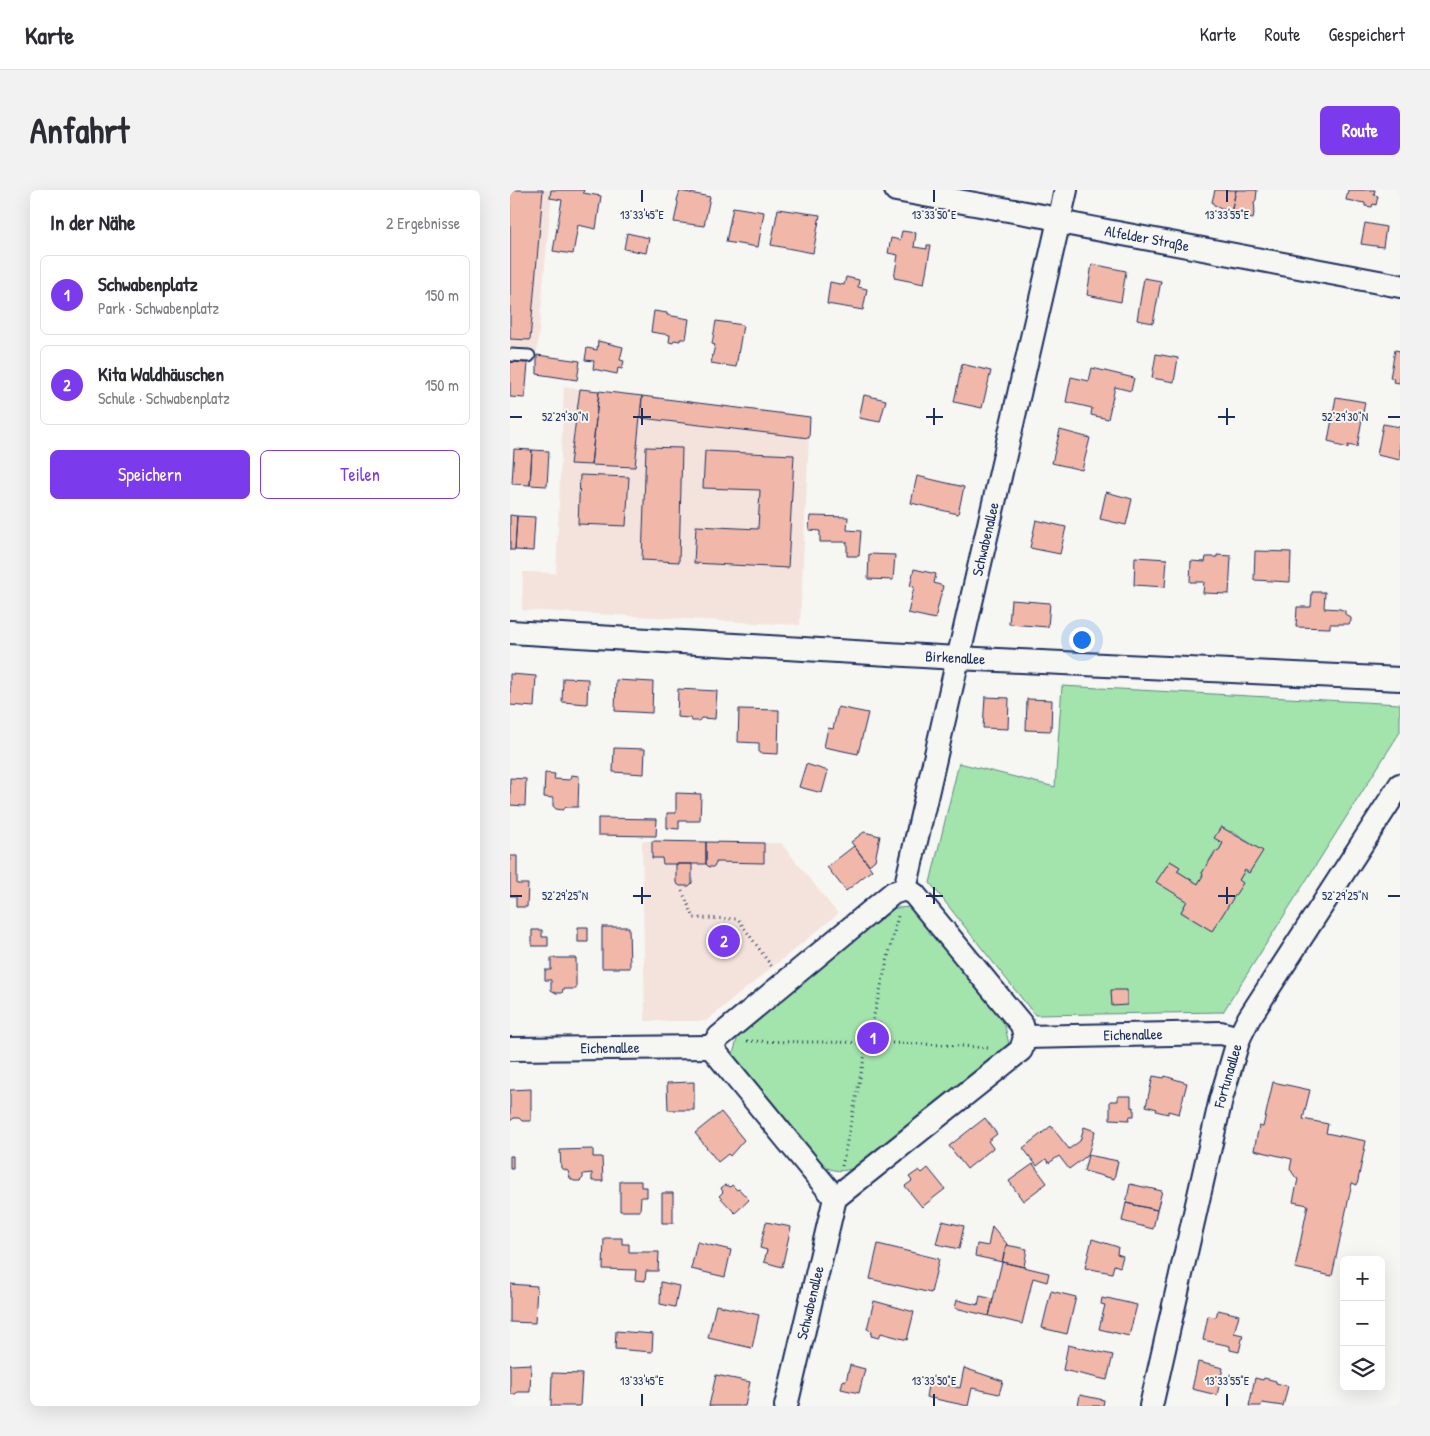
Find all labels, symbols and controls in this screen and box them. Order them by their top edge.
text: Karte [25,19,74,51]
text: Karte [1200,22,1237,47]
text: Route [1265,22,1301,47]
text: Gespeichert [1329,22,1405,47]
button: Route [1320,106,1400,155]
text: Anfahrt [30,107,129,154]
text: 13°33'45"E [620,206,665,223]
text: 13°33'50"E [912,206,957,223]
text: 13°33'55"E [1205,206,1250,223]
text: In der Nähe [50,208,135,237]
text: 2 Ergebnisse [386,212,460,234]
street label: Alfelder Straße [1103,220,1191,256]
text: Schwabenplatz [98,271,198,297]
text: 1 [64,284,70,306]
text: 150 m [425,284,459,306]
text: Park · Schwabenplatz [98,297,219,319]
text: Kita Waldhäuschen [98,361,224,387]
text: 2 [63,374,71,396]
text: 150 m [425,374,459,396]
text: Schule · Schwabenplatz [98,387,230,409]
text: 52°29'30"N [542,408,588,425]
text: 52°29'30"N [1322,408,1368,425]
button: Speichern [50,450,250,499]
button: Teilen [260,450,460,499]
street label: Schwabenallee [966,500,1004,578]
your location [1069,627,1095,653]
street label: Birkenallee [925,645,986,669]
text: 52°29'25"N [542,887,588,904]
text: 52°29'25"N [1322,887,1368,904]
pin: 2 [708,922,740,960]
pin: 1 [857,1019,889,1057]
street label: Eichenallee [1103,1023,1163,1045]
street label: Eichenallee [580,1037,640,1058]
street label: Fortunaallee [1208,1041,1247,1111]
map controls [1340,1256,1385,1391]
button: + [1340,1256,1385,1301]
street label: Schwabenallee [791,1264,829,1342]
button: − [1340,1301,1385,1346]
button: layers [1340,1346,1385,1391]
text: 13°33'45"E [620,1372,665,1389]
text: 13°33'50"E [912,1372,957,1389]
text: 13°33'55"E [1205,1372,1250,1389]

